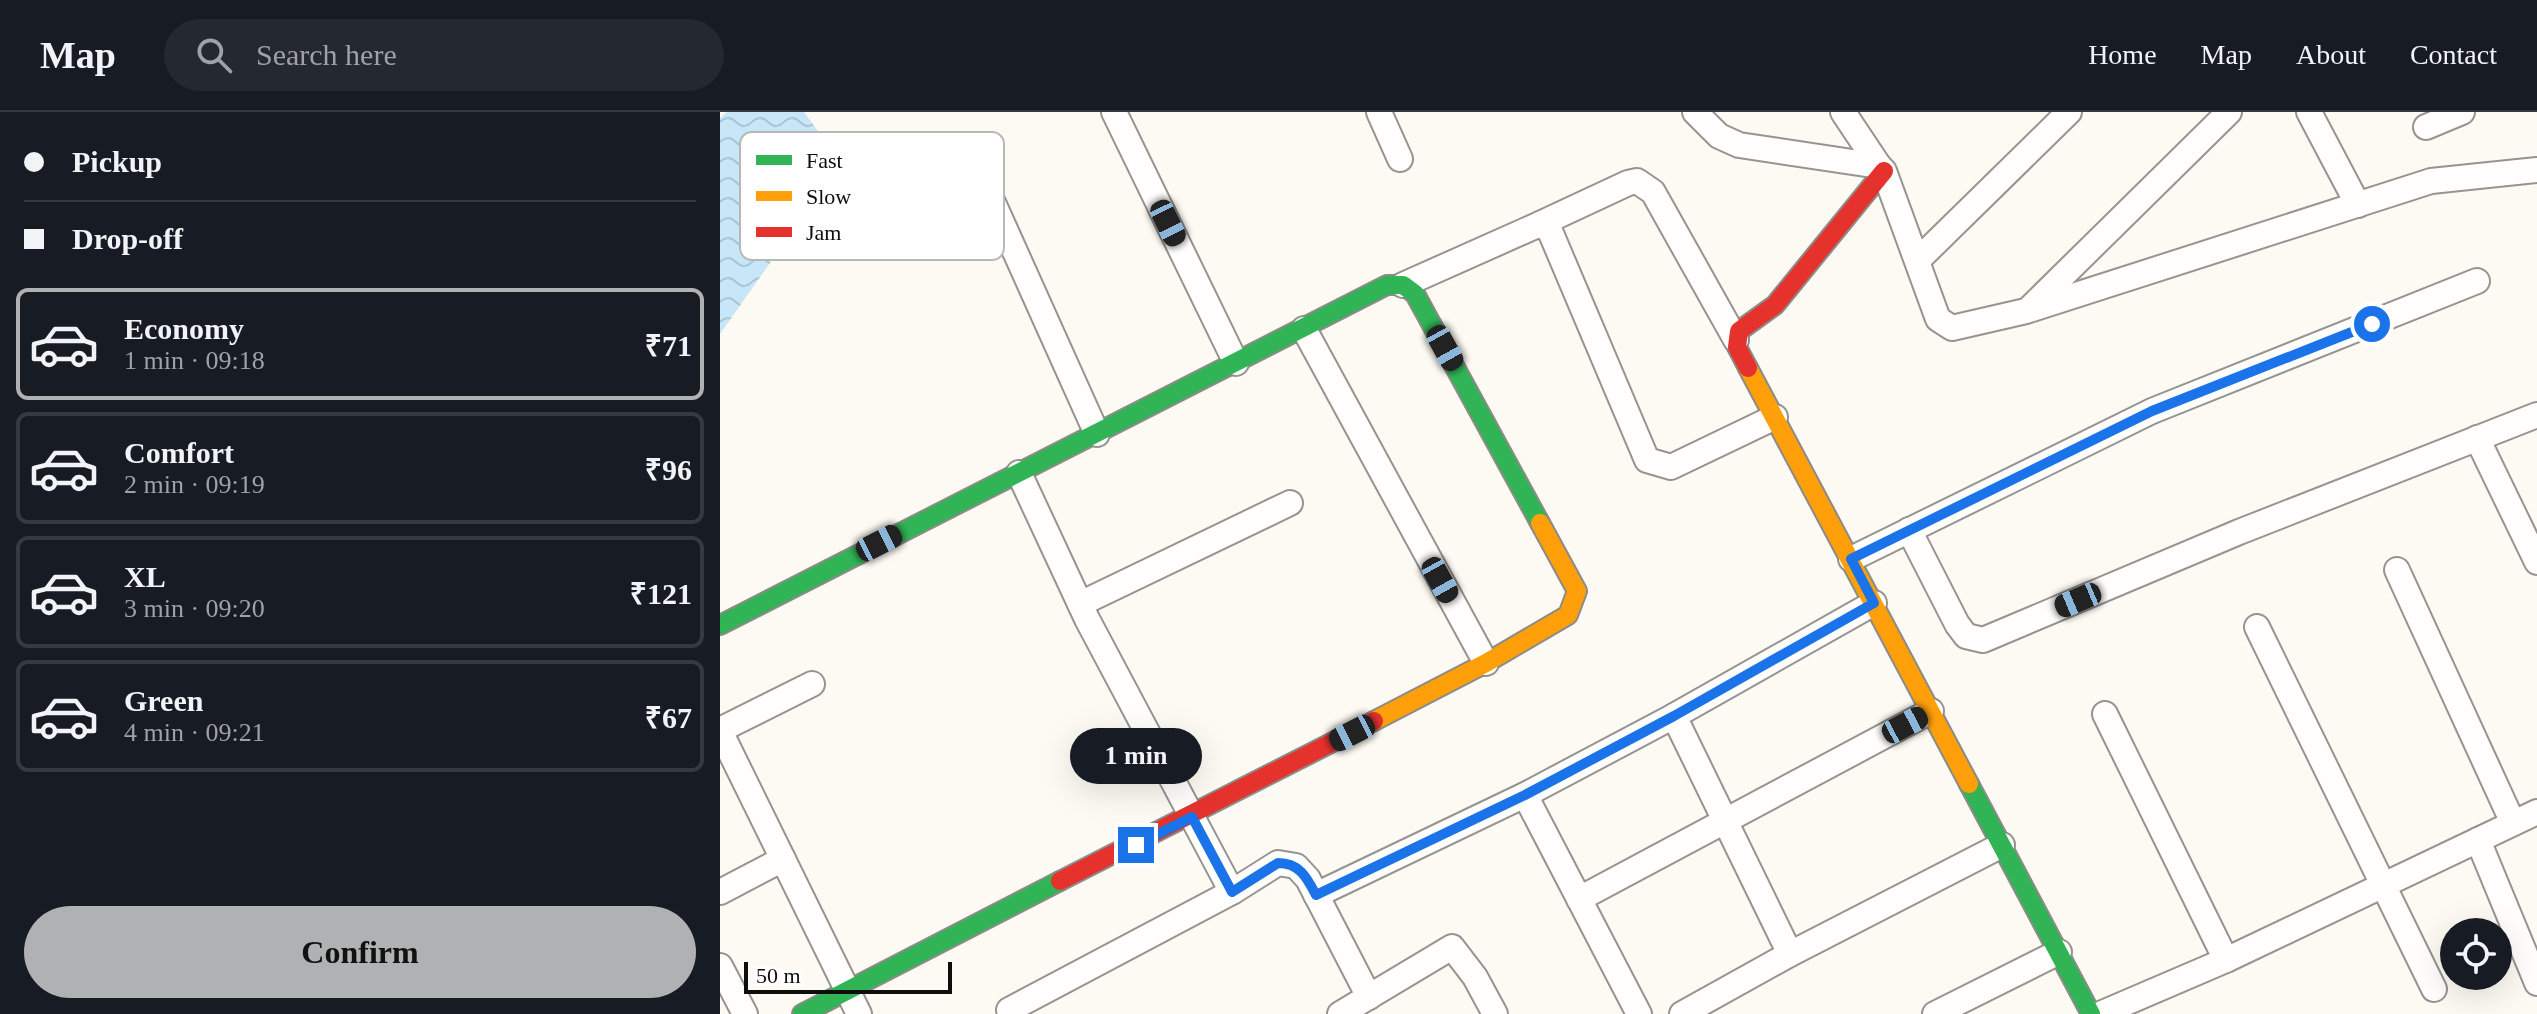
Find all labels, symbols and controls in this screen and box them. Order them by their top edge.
search box [164,19,724,91]
icon: search [192,33,236,77]
text: Map [40,34,116,76]
text: Search here [256,38,397,71]
text: Home [2088,39,2157,70]
text: Map [2201,39,2252,70]
text: About [2296,39,2366,70]
text: Contact [2410,39,2497,70]
legend [740,132,1004,260]
text: Pickup [72,145,162,178]
text: Fast [806,148,843,173]
text: Slow [806,184,851,209]
car [1147,196,1189,250]
text: Jam [806,220,841,245]
text: Drop-off [72,222,183,255]
route start [2354,306,2390,342]
icon: car [28,308,100,380]
text: Economy [124,312,244,345]
car [1423,321,1467,375]
text: ₹71 [645,329,692,362]
text: 1 min · 09:18 [124,346,265,375]
icon: car [28,432,100,504]
text: Comfort [124,436,234,469]
text: ₹96 [645,453,692,486]
text: 2 min · 09:19 [124,470,265,499]
car [852,521,906,565]
car [1418,553,1462,607]
icon: car [28,556,100,628]
text: XL [124,560,166,593]
text: ₹121 [630,577,692,610]
car [2051,580,2105,620]
text: 3 min · 09:20 [124,594,265,623]
icon: car [28,680,100,752]
text: Green [124,684,203,717]
text: ₹67 [645,701,692,734]
car [1878,703,1932,747]
car [1325,711,1379,755]
text: 4 min · 09:21 [124,718,265,747]
callout: 1 min [1070,729,1202,785]
text: 1 min [1105,741,1167,770]
route end [1118,827,1154,863]
button: Confirm [24,906,696,998]
map controls [2440,918,2512,990]
button: locate [2440,918,2512,990]
scale bar [744,958,952,994]
text: 50 m [756,963,801,988]

